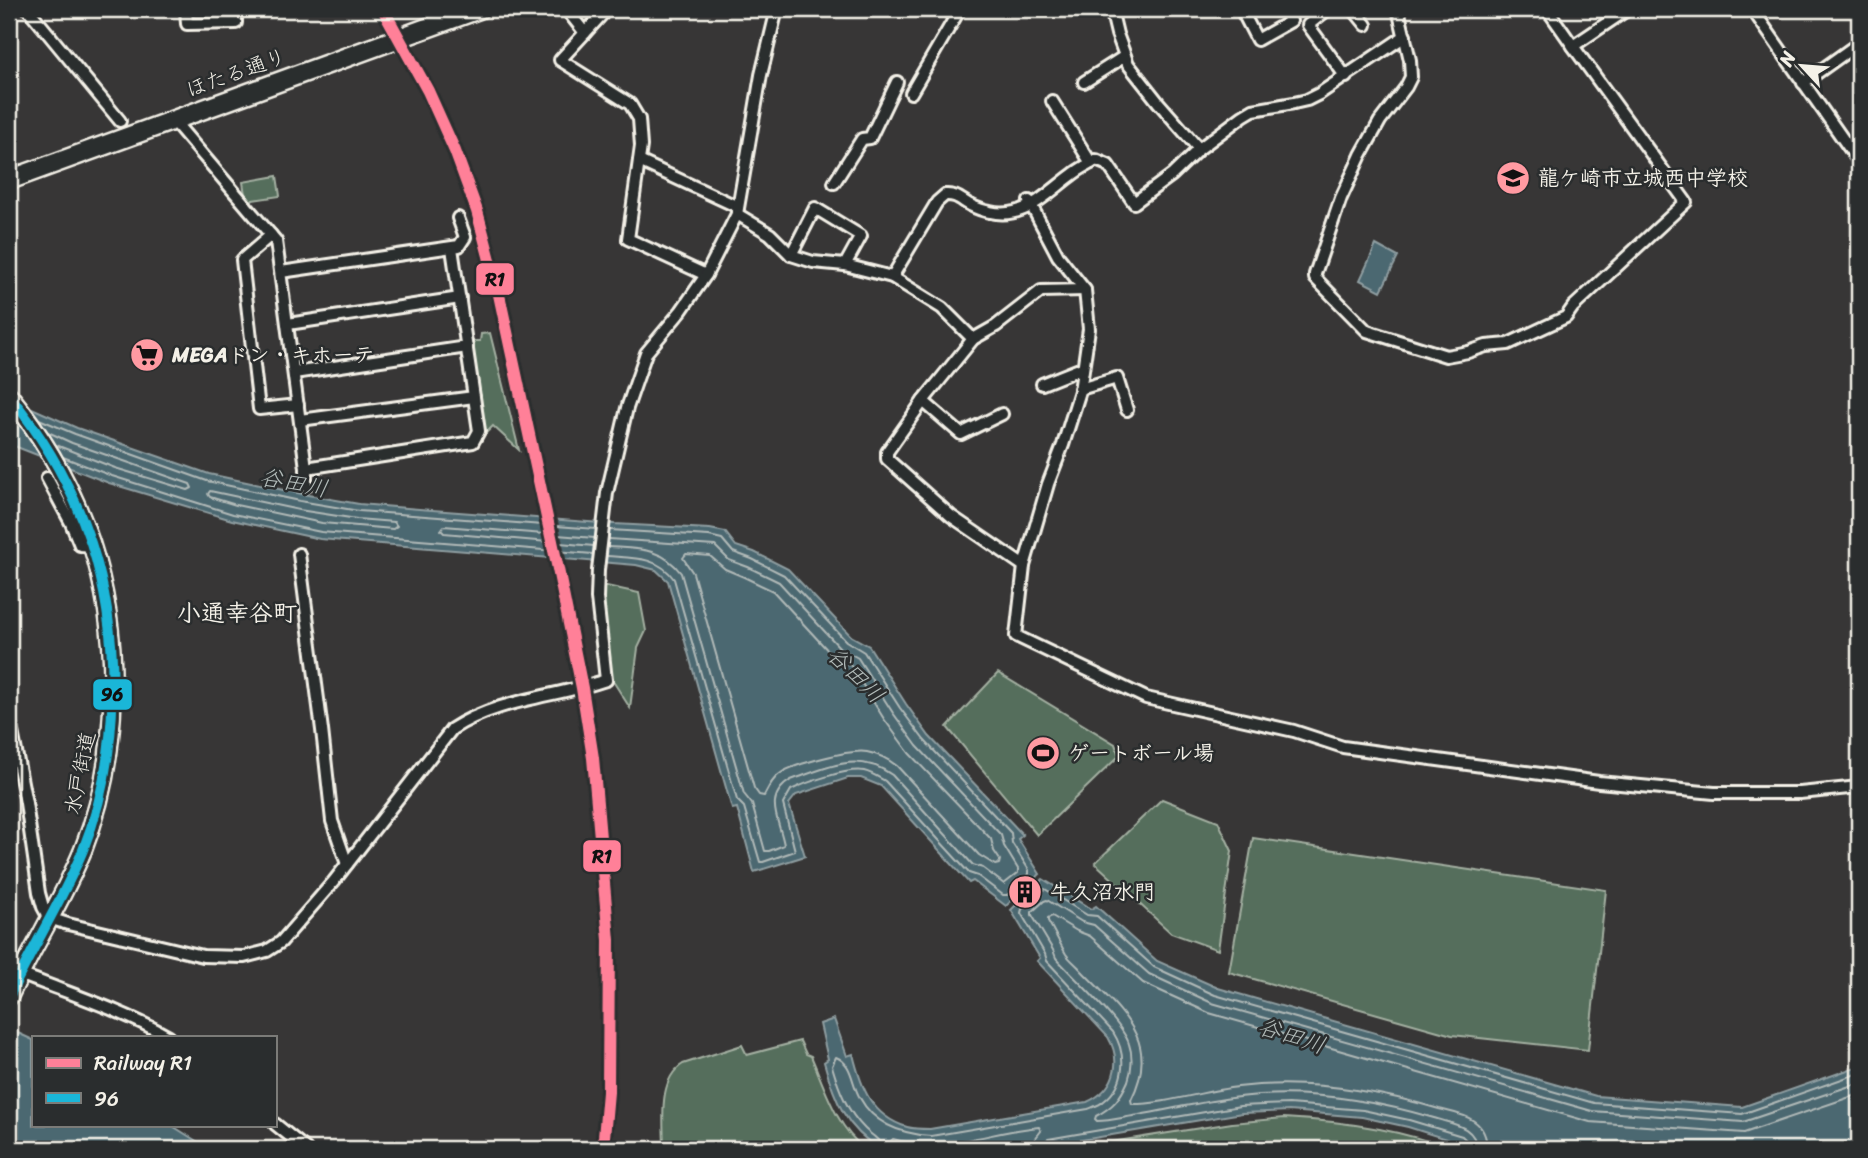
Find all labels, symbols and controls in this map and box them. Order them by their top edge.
north arrow [1766,32,1836,102]
street label: ほたる通り [180,37,292,109]
text: N [1769,45,1805,73]
school or university icon: 龍ケ崎市立城西中学校 [1494,159,1532,197]
place label: 龍ケ崎市立城西中学校 [1538,159,1748,197]
line badge: R1 [475,262,515,296]
text: R1 [484,263,505,296]
supermarket icon: MEGAドン・キホーテ [128,336,166,374]
place label: MEGAドン・キホーテ [171,336,375,374]
water label: 谷田川 [256,456,332,510]
district label: 小通幸谷町 [177,592,297,634]
water label: 谷田川 [817,636,895,714]
line badge: 96 [92,678,133,711]
text: 96 [101,678,123,711]
street label: 水戸街道 [53,728,107,818]
sports icon: ゲートボール場 [1024,734,1062,772]
place label: ゲートボール場 [1068,734,1214,772]
line badge: R1 [582,839,622,873]
text: R1 [591,840,612,873]
building icon: 牛久沼水門 [1006,873,1044,911]
place label: 牛久沼水門 [1050,873,1155,911]
water label: 谷田川 [1253,1006,1331,1066]
legend [32,1036,276,1126]
text: Railway R1 [94,1044,192,1082]
text: 96 [94,1080,119,1118]

